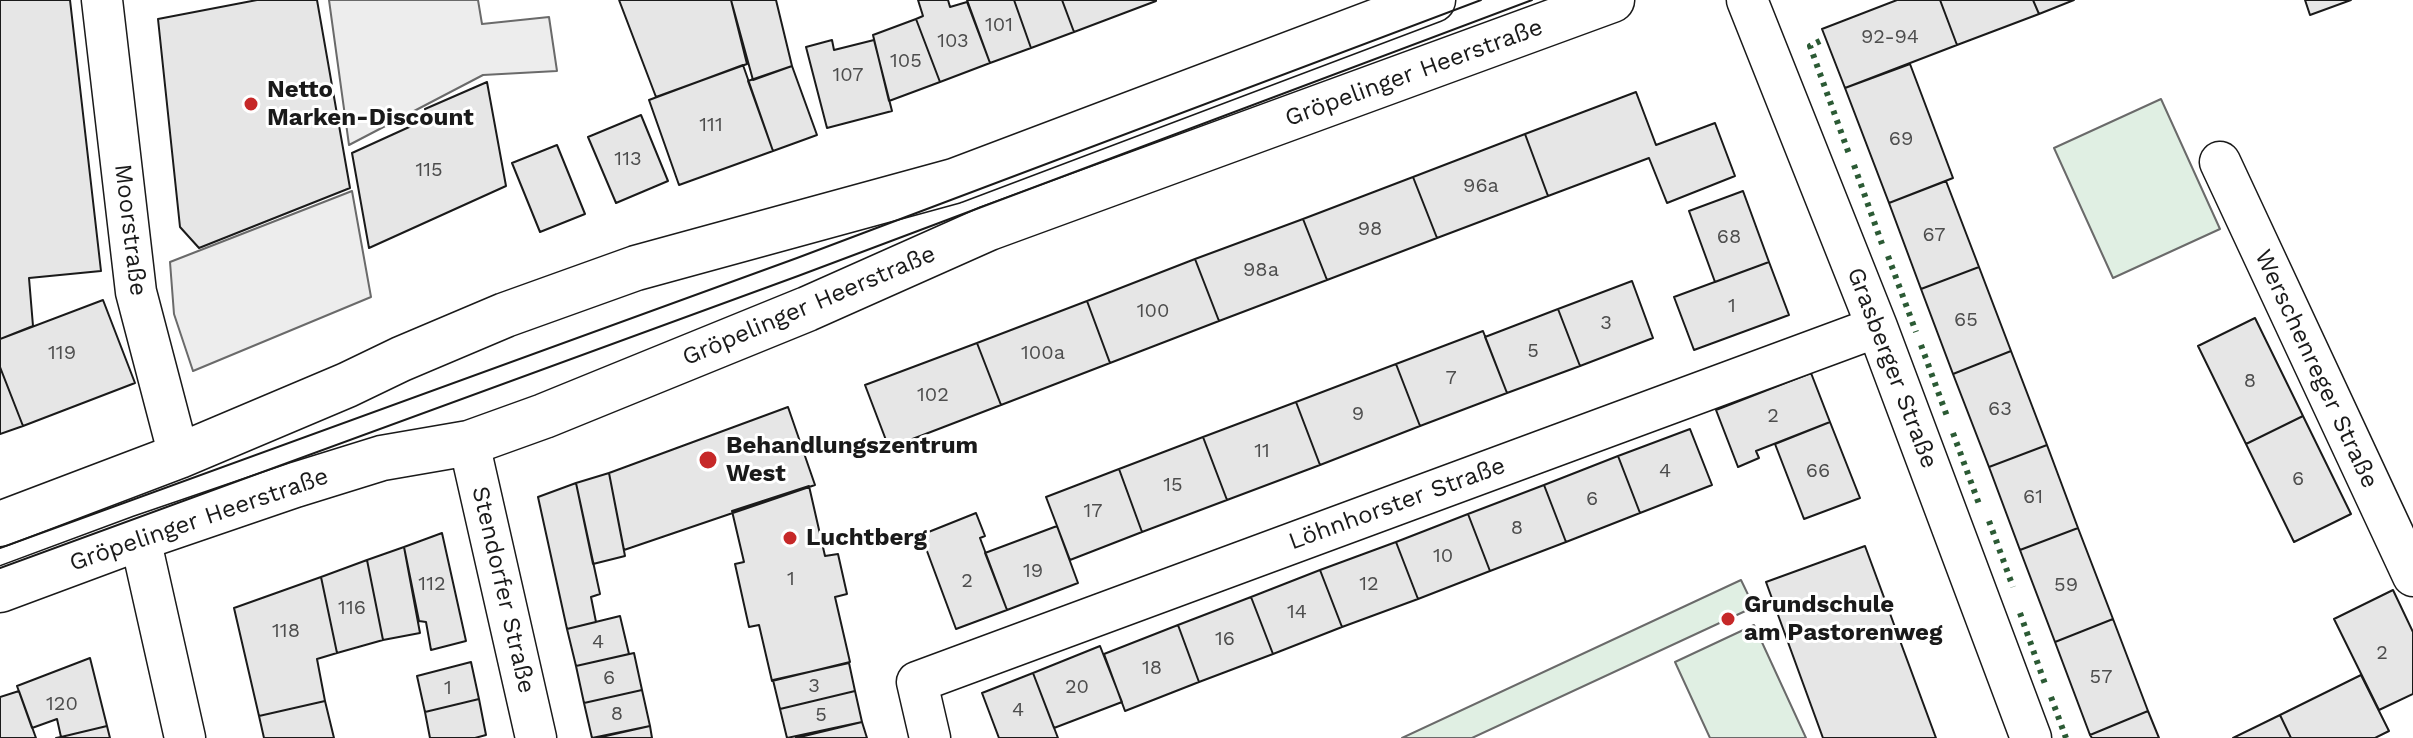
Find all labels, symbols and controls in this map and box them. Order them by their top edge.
house number: 101 [985,13,1013,37]
street label: Gröpelinger Heerstraße [1281,13,1547,133]
house number: 92-94 [1861,25,1919,49]
house number: 103 [937,29,969,53]
house number: 105 [890,49,922,73]
house number: 107 [832,63,864,87]
place label: Netto Marken-Discount [267,76,474,132]
marker: Netto Marken-Discount [242,95,260,113]
house number: 111 [699,113,723,137]
house number: 69 [1889,127,1913,151]
house number: 113 [614,147,642,171]
house number: 115 [415,158,443,182]
street label: Moorstraße [108,162,152,298]
house number: 96a [1463,174,1499,198]
house number: 98 [1358,217,1382,241]
house number: 67 [1922,223,1946,247]
house number: 68 [1717,225,1741,249]
street label: Gröpelinger Heerstraße [678,240,940,372]
street label: Werschenreger Straße [2248,245,2384,493]
house number: 98a [1243,258,1279,282]
street label: Grasberger Straße [1840,263,1944,473]
house number: 1 [1728,294,1736,318]
house number: 100 [1137,299,1169,323]
house number: 65 [1954,308,1978,332]
house number: 3 [1600,311,1612,335]
house number: 5 [1527,339,1539,363]
house number: 119 [48,341,76,365]
house number: 100a [1021,341,1065,365]
house number: 7 [1445,366,1457,390]
house number: 8 [2244,369,2256,393]
house number: 102 [917,383,949,407]
house number: 63 [1988,397,2012,421]
house number: 9 [1352,402,1364,426]
house number: 2 [1767,404,1779,428]
place label: Behandlungszentrum West [726,432,978,488]
house number: 11 [1254,439,1270,463]
marker: Behandlungszentrum West [697,449,719,471]
street label: Löhnhorster Straße [1285,451,1509,557]
house number: 4 [1659,459,1671,483]
house number: 66 [1806,459,1830,483]
street label: Gröpelinger Heerstraße [66,462,332,578]
house number: 6 [2292,467,2304,491]
house number: 15 [1163,473,1183,497]
street label: Stendorfer Straße [465,484,541,696]
house number: 61 [2023,485,2043,509]
house number: 6 [1586,487,1598,511]
house number: 17 [1083,499,1103,523]
house number: 8 [1511,516,1523,540]
place label: Luchtberg [806,524,927,552]
marker: Luchtberg [781,529,799,547]
house number: 10 [1433,544,1453,568]
house number: 19 [1023,559,1043,583]
house number: 1 [787,567,795,591]
house number: 2 [961,569,973,593]
house number: 112 [418,572,446,596]
house number: 12 [1359,572,1379,596]
house number: 59 [2054,573,2078,597]
place label: Grundschule am Pastorenweg [1744,591,1942,647]
house number: 116 [338,596,366,620]
house number: 14 [1287,600,1307,624]
marker: Grundschule am Pastorenweg [1719,610,1737,628]
house number: 118 [272,619,300,643]
house number: 16 [1215,627,1235,651]
house number: 4 [592,630,604,654]
house number: 2 [2376,641,2388,665]
house number: 18 [1142,656,1162,680]
house number: 57 [2090,665,2112,689]
house number: 6 [603,666,615,690]
house number: 3 [808,674,820,698]
house number: 20 [1065,675,1089,699]
house number: 1 [444,676,452,700]
house number: 120 [46,692,78,716]
house number: 4 [1012,698,1024,722]
house number: 8 [611,702,623,726]
house number: 5 [815,703,827,727]

